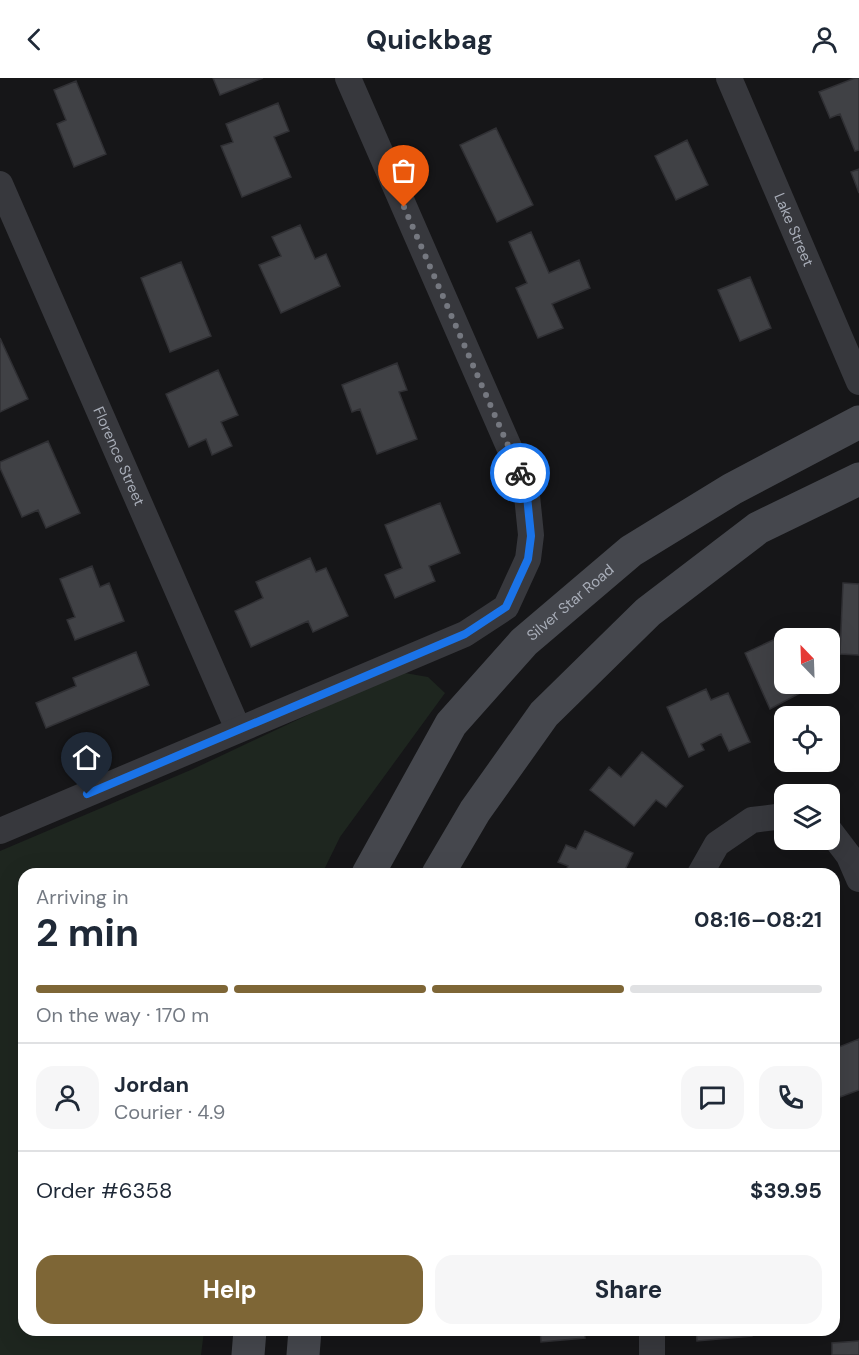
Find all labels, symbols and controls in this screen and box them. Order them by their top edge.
text: Quickbag [366,22,493,57]
icon: back [18,23,51,56]
icon: person [808,23,841,56]
pin [378,145,429,207]
icon: bag [387,154,420,187]
street label: Lake Street [769,190,818,270]
street label: Florence Street [88,403,149,509]
courier [490,443,550,503]
icon: bike [504,457,537,490]
street label: Silver Star Road [522,560,618,645]
north arrow [774,628,840,694]
map controls [774,628,840,850]
button: locate [774,706,840,772]
pin [61,732,112,794]
icon: home [70,741,103,774]
button: layers [774,784,840,850]
text: Arriving in [36,884,128,910]
text: 08:16–08:21 [694,905,822,934]
text: 2 min [36,907,139,958]
text: On the way · 170 m [36,1002,209,1028]
button: person [36,1066,99,1129]
button: chat [681,1066,744,1129]
button: phone [759,1066,822,1129]
text: Jordan [114,1070,189,1099]
text: Courier · 4.9 [114,1099,225,1125]
text: Order #6358 [36,1176,172,1205]
text: $39.95 [750,1176,822,1205]
button: Help [36,1255,423,1324]
button: Share [435,1255,822,1324]

